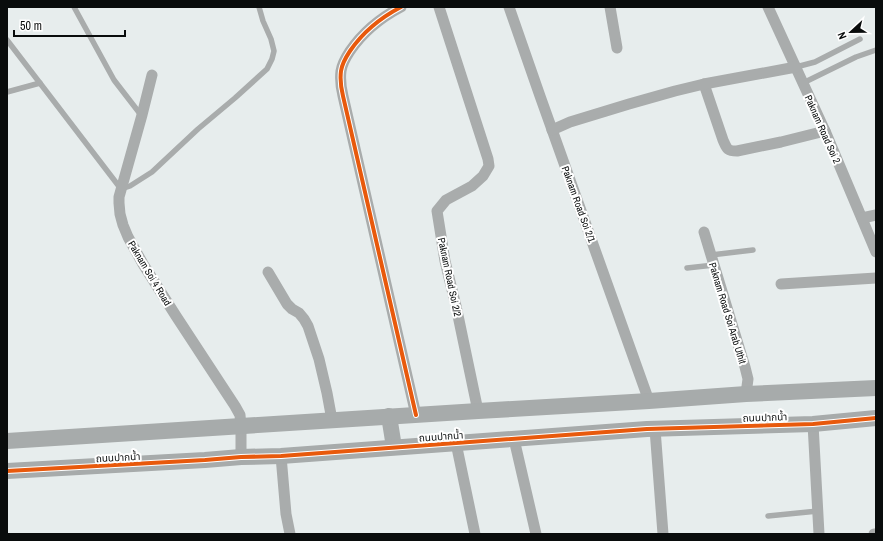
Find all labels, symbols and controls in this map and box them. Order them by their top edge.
scale bar [14,12,125,38]
north arrow [831,12,871,52]
text: 50 m [20,18,42,34]
text: N [834,30,849,41]
street label: Paknam Road Soi 2 [802,93,844,166]
street label: Paknam Road Soi 2/1 [559,164,599,245]
street label: Paknam Road Soi 2/2 [435,237,464,318]
street label: Paknam Soi 4 Road [125,238,174,308]
street label: Paknam Road Soi Arab Uthit [706,261,749,366]
street label: ถนนปากน้ำ [742,409,788,425]
street label: ถนนปากน้ำ [418,427,464,445]
street label: ถนนปากน้ำ [95,449,141,465]

